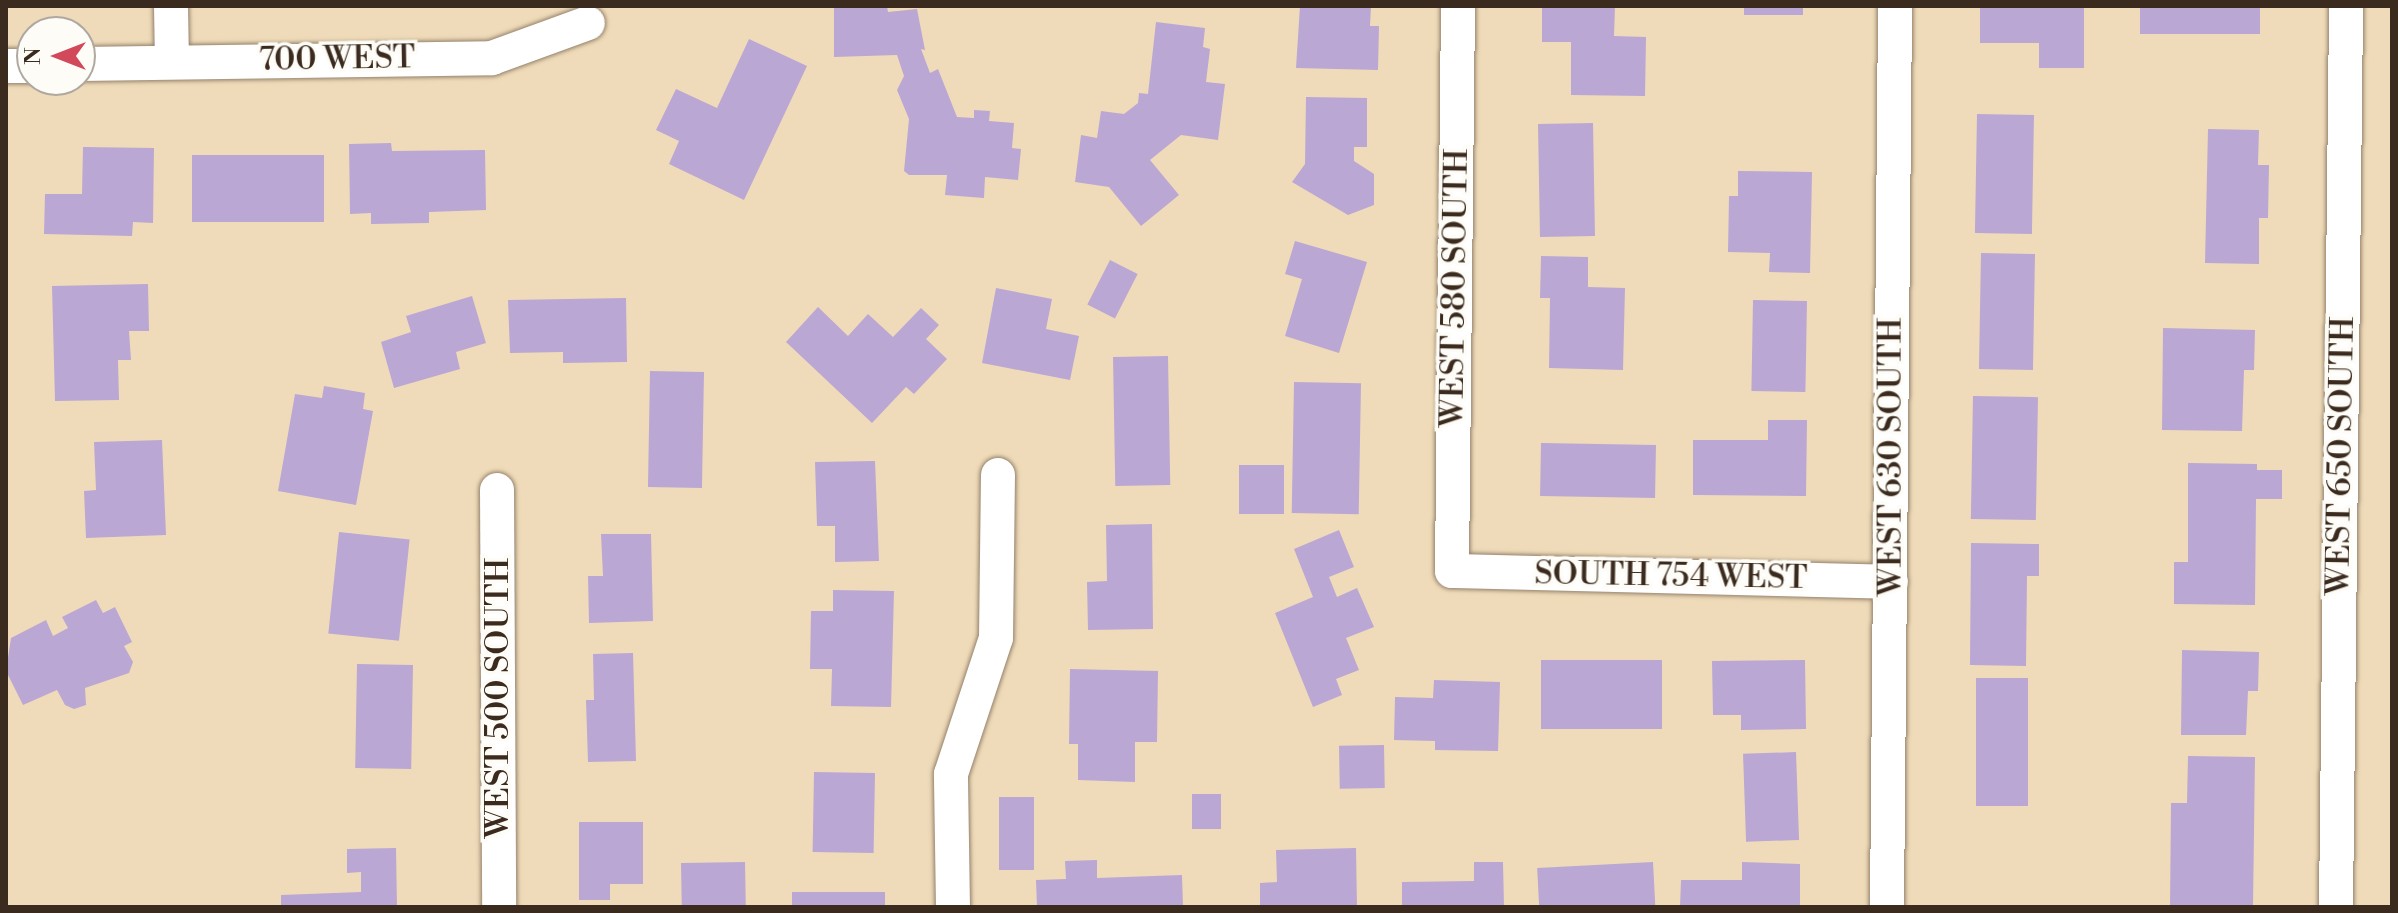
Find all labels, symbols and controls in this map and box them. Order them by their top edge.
north arrow [16,16,96,96]
street label: 700 WEST [259,38,415,80]
text: N [20,47,47,65]
street label: WEST 580 SOUTH [1433,148,1477,428]
street label: WEST 650 SOUTH [2319,316,2363,596]
street label: WEST 630 SOUTH [1872,318,1910,596]
street label: SOUTH 754 WEST [1534,554,1808,598]
street label: WEST 500 SOUTH [479,558,517,838]

